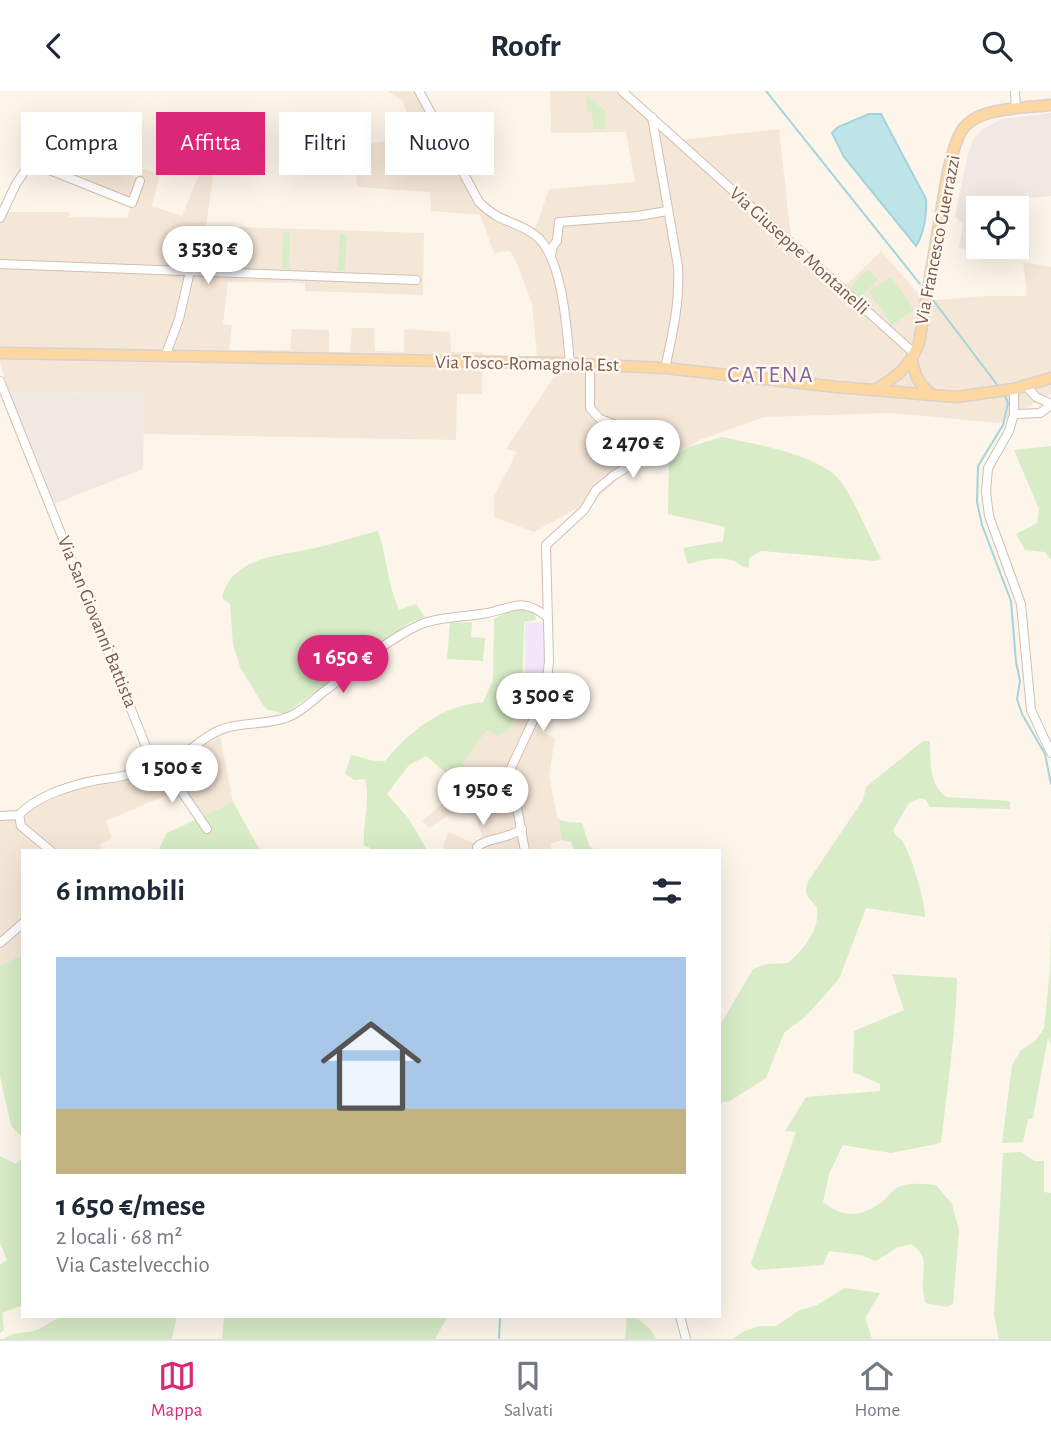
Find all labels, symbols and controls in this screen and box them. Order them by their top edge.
icon: back [35,27,73,65]
icon: search [978,27,1016,65]
text: Roofr [490,30,561,62]
chip: Compra [21,112,142,175]
chip: Affitta [156,112,265,175]
chip: Filtri [279,112,371,175]
chip: Nuovo [385,112,494,175]
street label: Via Francesco Guerrazzi [912,153,964,327]
street label: Via Giuseppe Montanelli [725,183,873,319]
map controls [966,196,1029,259]
button: locate [966,196,1029,259]
pin: 3 530 € [143,227,273,286]
text: 3 530 € [178,237,238,260]
street label: Via Tosco-Romagnola Est [435,353,619,375]
district label: CATENA [727,364,815,387]
pin: 2 470 € [568,421,698,480]
text: 2 470 € [602,431,664,454]
street label: Via San Giovanni Battista [54,533,140,711]
pin: 1 650 € [278,635,408,695]
text: 1 650 € [314,646,373,669]
pin: 3 500 € [478,673,608,733]
text: 3 500 € [512,684,574,707]
pin: 1 500 € [107,745,237,805]
text: 1 500 € [142,756,202,779]
pin: 1 950 € [418,767,548,827]
text: 1 950 € [454,778,513,801]
icon: filters [648,872,686,910]
text: 6 immobili [56,876,185,906]
icon: home [308,1003,434,1129]
text: 1 650 €/mese [56,1191,206,1221]
text: 2 locali · 68 m² [56,1226,183,1249]
text: Via Castelvecchio [56,1254,210,1277]
tab: Mappa [151,1357,202,1422]
tab: Salvati [504,1357,553,1422]
tab: Home [855,1357,900,1422]

